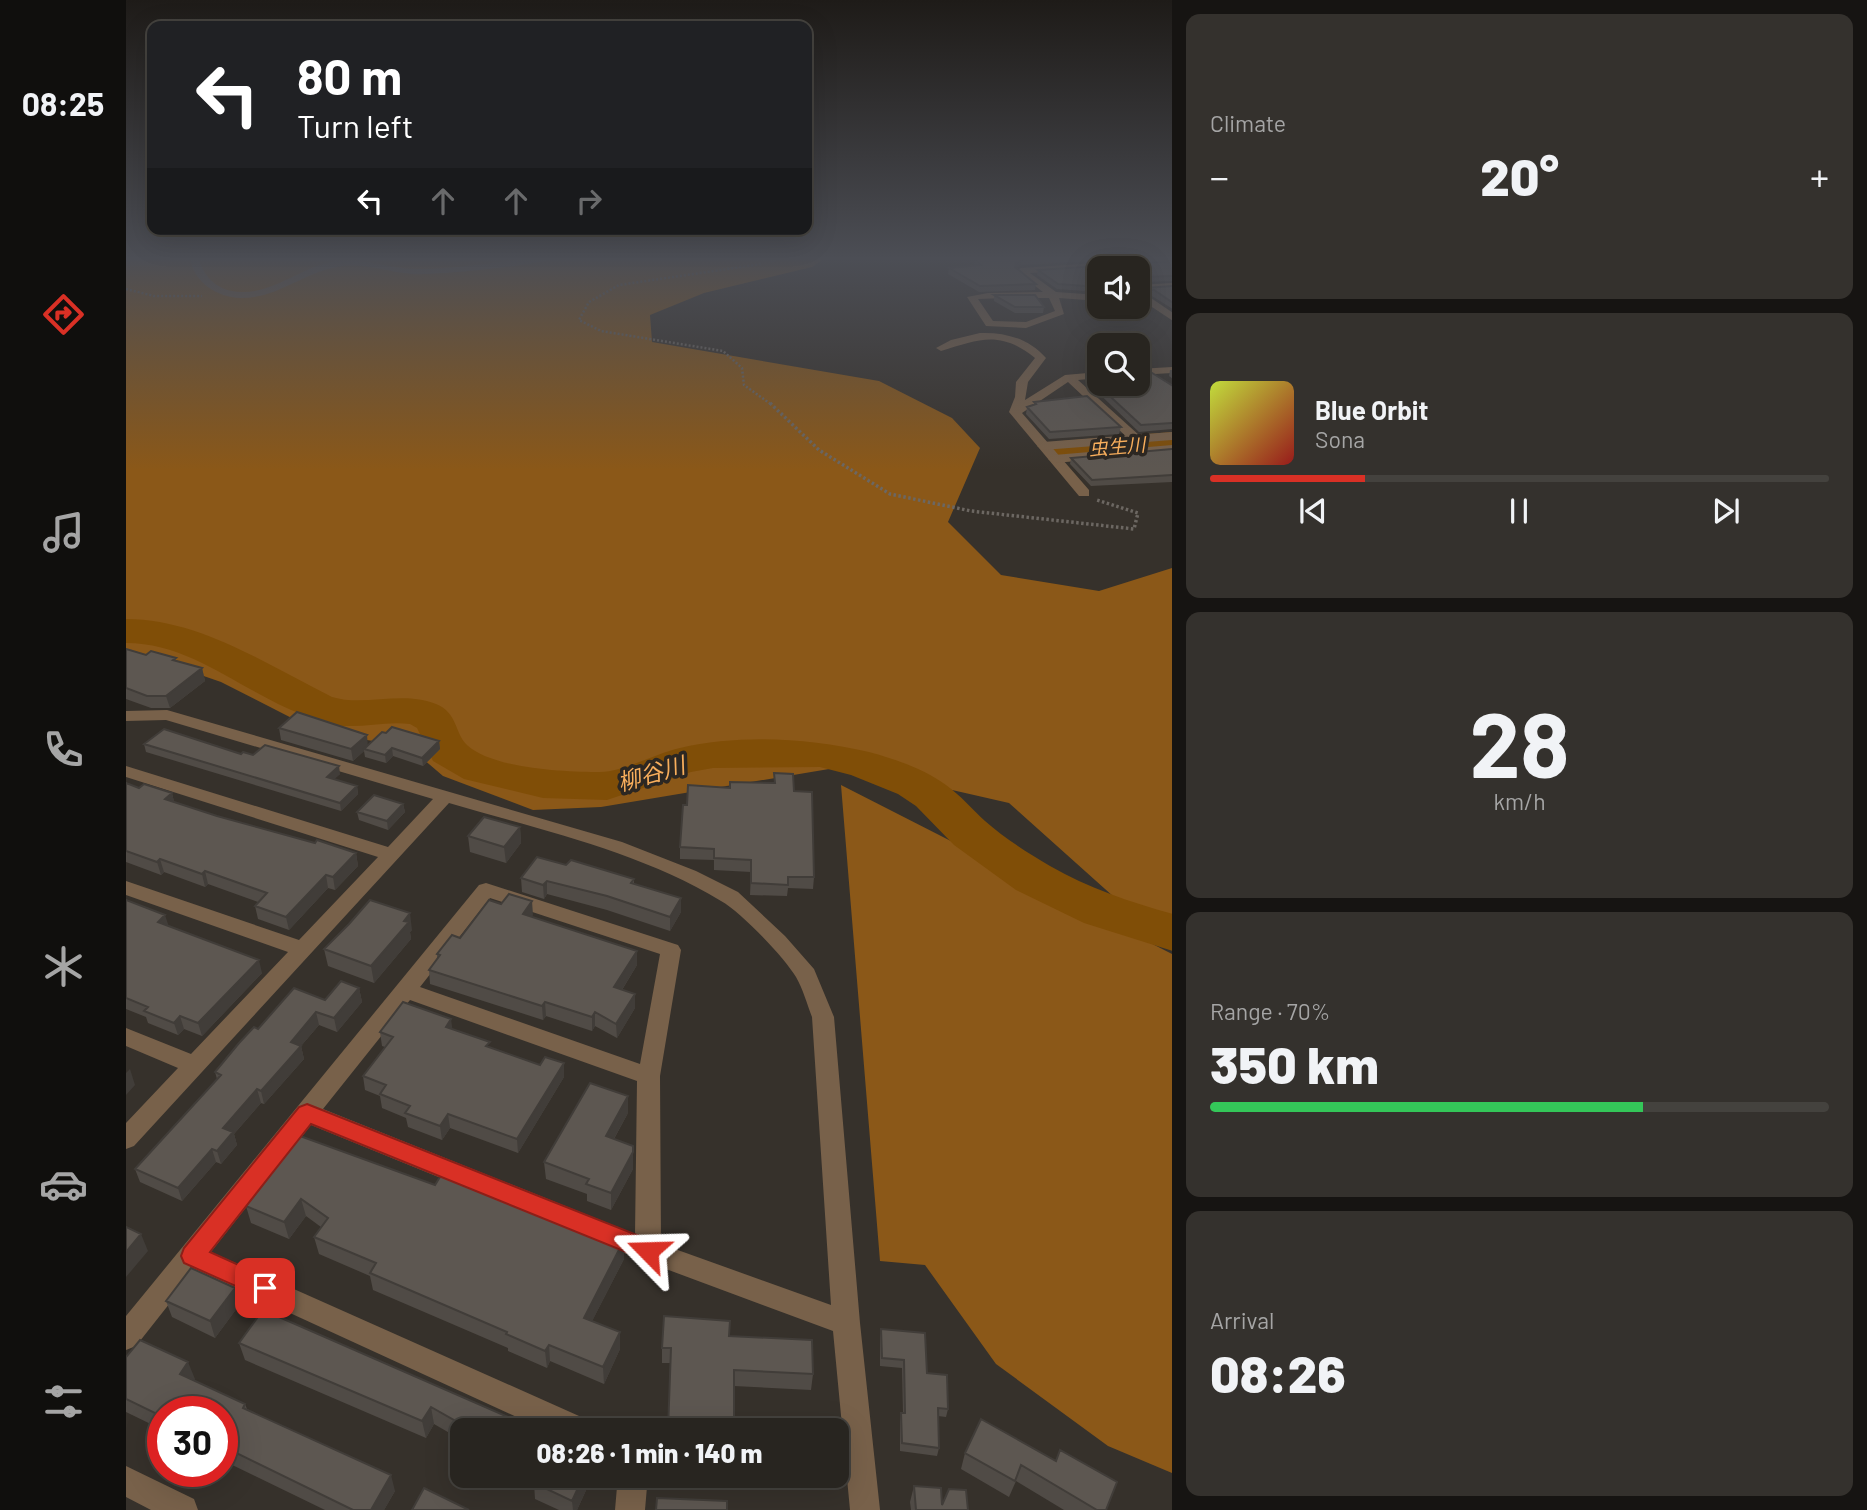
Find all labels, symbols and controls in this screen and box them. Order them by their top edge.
text: 80 m [297,46,402,105]
icon: left [182,49,273,140]
text: 08:25 [22,84,104,122]
text: Turn left [297,106,414,144]
text: Climate [1210,109,1286,137]
text: 20° [1480,144,1559,206]
text: − [1210,153,1229,199]
text: + [1810,153,1829,199]
icon: left [351,182,389,220]
icon: ahead [424,182,462,220]
icon: ahead [497,182,535,220]
icon: right [570,182,608,220]
map controls [1087,256,1150,396]
button: sound [1087,256,1150,319]
icon: directions [39,290,88,339]
button: search [1087,333,1150,396]
text: Blue Orbit [1315,394,1428,425]
text: Sona [1315,425,1365,453]
water label: 虫生川 [1088,432,1148,460]
icon: previous [1294,492,1332,530]
icon: pause [1500,492,1538,530]
icon: next [1707,492,1745,530]
icon: music [39,508,88,557]
text: 28 [1469,687,1570,796]
icon: phone [39,725,88,774]
water label: 柳谷川 [614,749,691,796]
text: km/h [1493,787,1546,815]
icon: climate [39,942,88,991]
text: Range · 70% [1210,997,1330,1025]
text: 350 km [1210,1032,1379,1094]
icon: car [39,1160,88,1209]
position arrow [611,1214,685,1288]
pin [235,1258,295,1318]
icon: arrive [246,1269,284,1307]
text: Arrival [1210,1306,1274,1334]
text: 08:26 [1210,1341,1346,1403]
icon: filters [39,1377,88,1426]
speed limit sign: 30 [147,1396,238,1487]
text: 08:26 · 1 min · 140 m [537,1437,762,1468]

